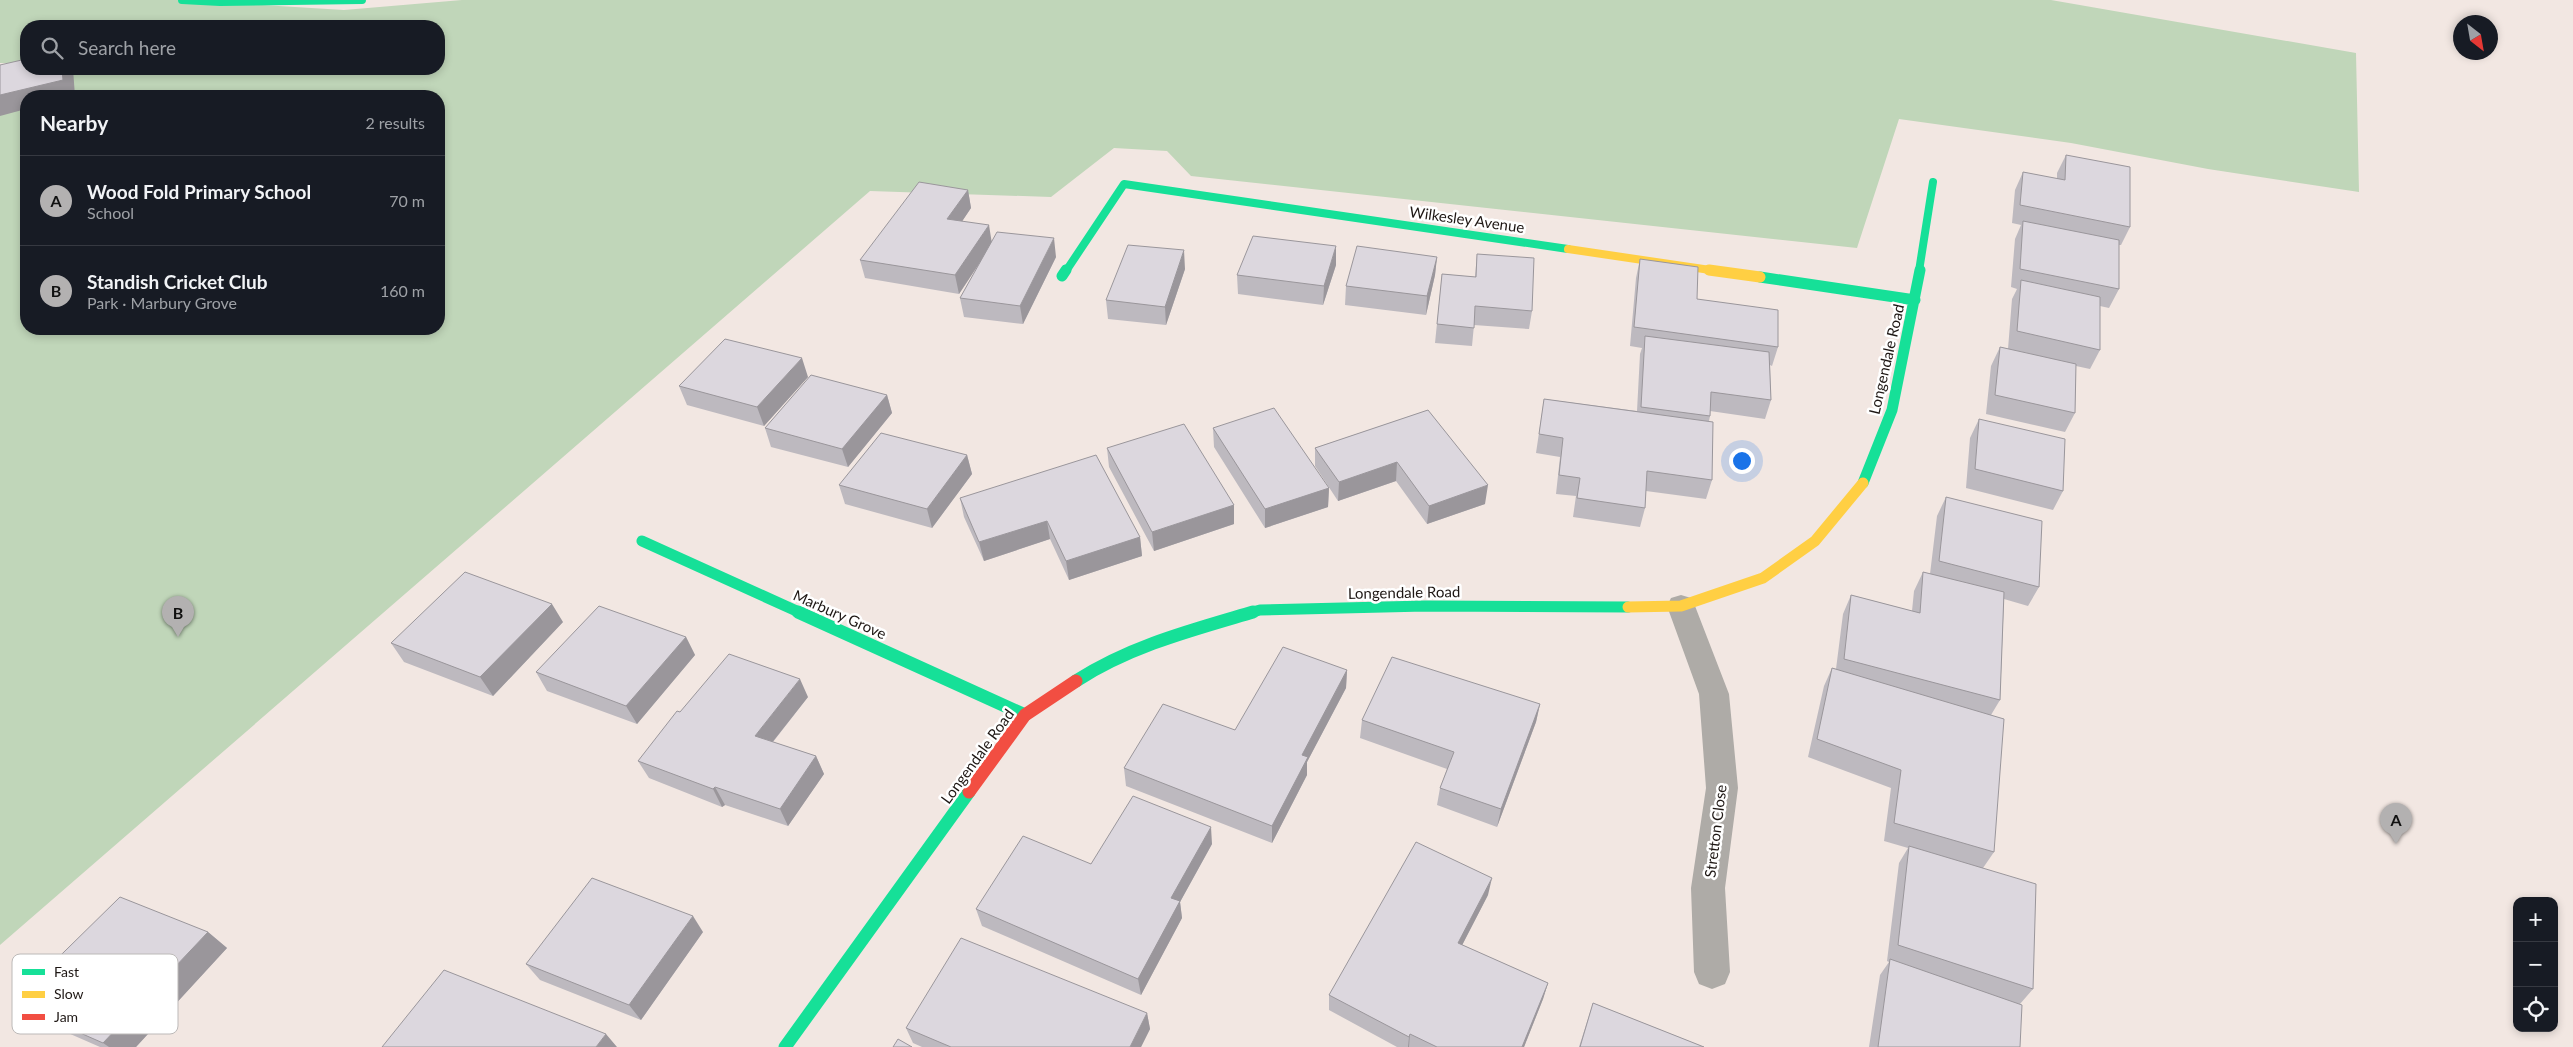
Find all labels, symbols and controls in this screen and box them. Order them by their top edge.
north arrow [2453,15,2498,60]
search box [20,20,445,75]
icon: search [38,34,66,62]
text: Search here [78,36,176,59]
text: Nearby [40,110,108,135]
text: 2 results [365,113,425,132]
text: Wood Fold Primary School [87,180,311,203]
text: A [50,191,62,210]
text: 70 m [389,191,425,210]
street label: Wilkesley Avenue [1408,202,1526,236]
text: School [87,203,134,222]
text: Standish Cricket Club [87,270,268,293]
text: B [51,281,61,300]
text: 160 m [380,281,425,300]
text: Park · Marbury Grove [87,293,237,312]
street label: Longendale Road [1865,302,1907,416]
your location [1729,448,1755,474]
street label: Longendale Road [1348,582,1460,602]
street label: Marbury Grove [791,585,889,643]
pin: B [162,596,194,637]
street label: Longendale Road [937,705,1017,807]
street label: Stretton Close [1700,783,1730,879]
pin: A [2380,803,2412,844]
map controls [2513,897,2558,1032]
button: + [2513,897,2558,942]
button: − [2513,942,2558,987]
legend [12,954,178,1034]
text: Fast [54,963,79,980]
text: Slow [54,985,84,1002]
button: locate [2513,987,2558,1032]
text: Jam [54,1008,78,1025]

